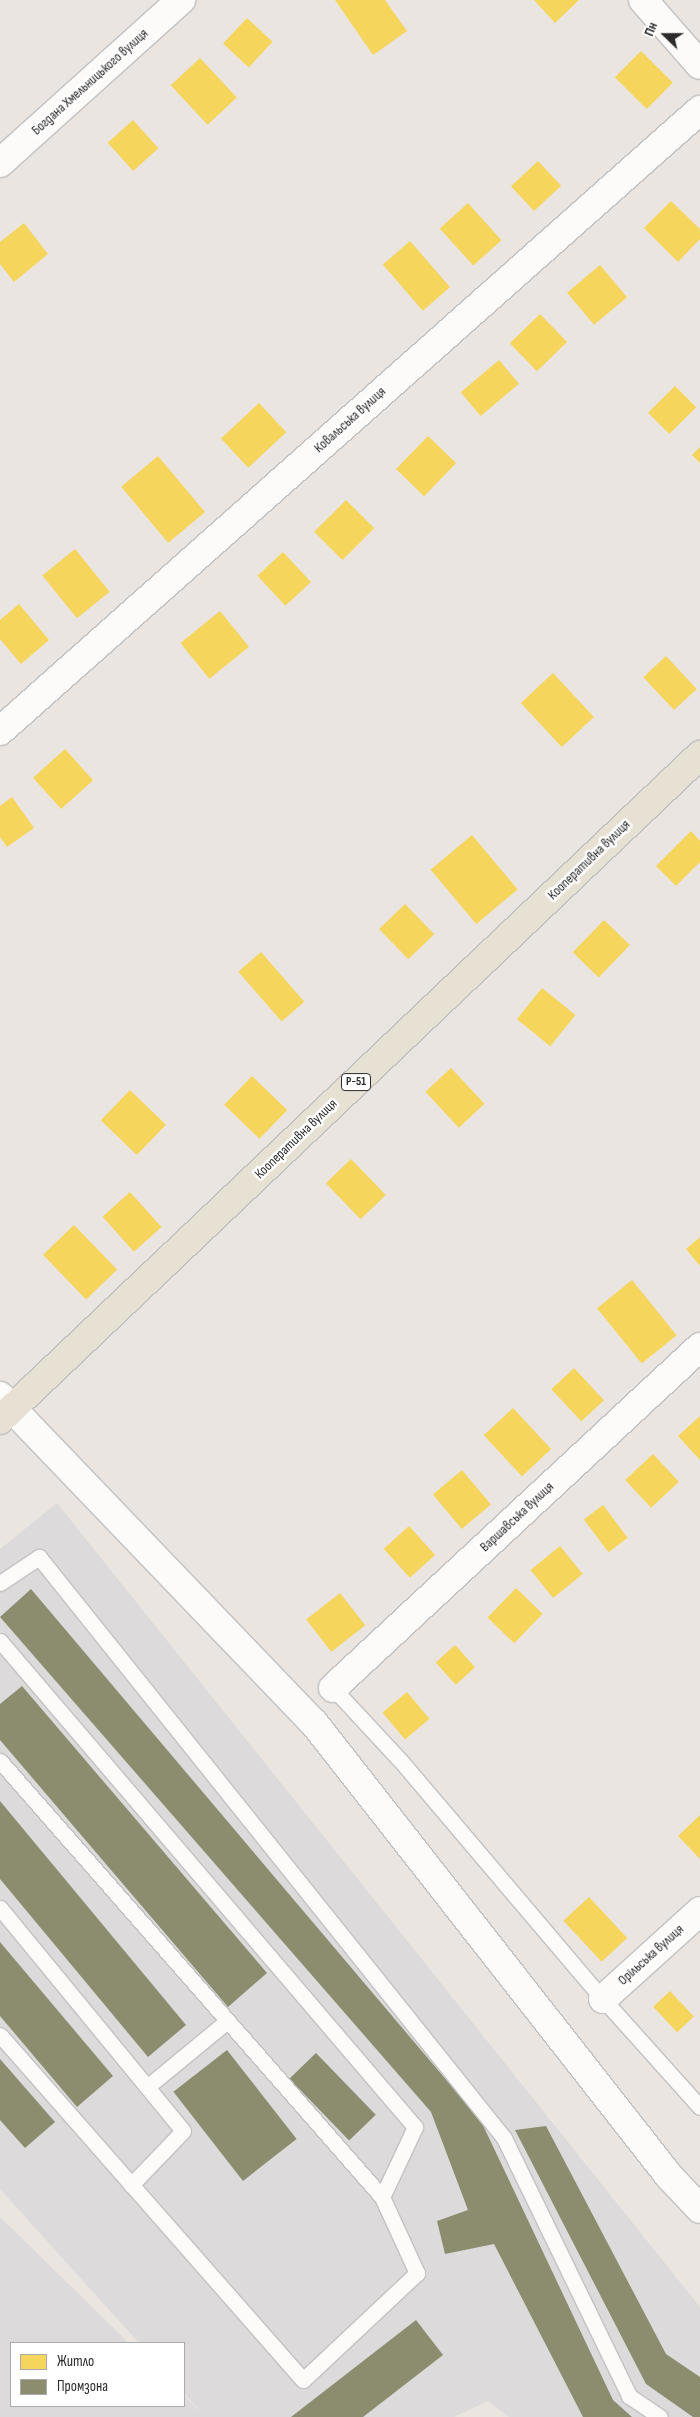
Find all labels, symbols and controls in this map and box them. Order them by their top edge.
north arrow [640,10,690,60]
text: Пн [640,20,661,39]
street label: Богдана Хмельницького вулиця [28,25,152,139]
street label: Ковальська вулиця [311,383,389,457]
street label: Кооперативна вулиця [544,816,634,904]
road number: Р-51 [341,1072,371,1092]
street label: Кооперативна вулиця [251,1095,341,1183]
street label: Варшавська вулиця [477,1479,557,1555]
street label: Орільська вулиця [615,1921,687,1989]
legend [10,2342,185,2407]
text: Житло [57,2352,94,2371]
text: Промзона [57,2377,108,2396]

